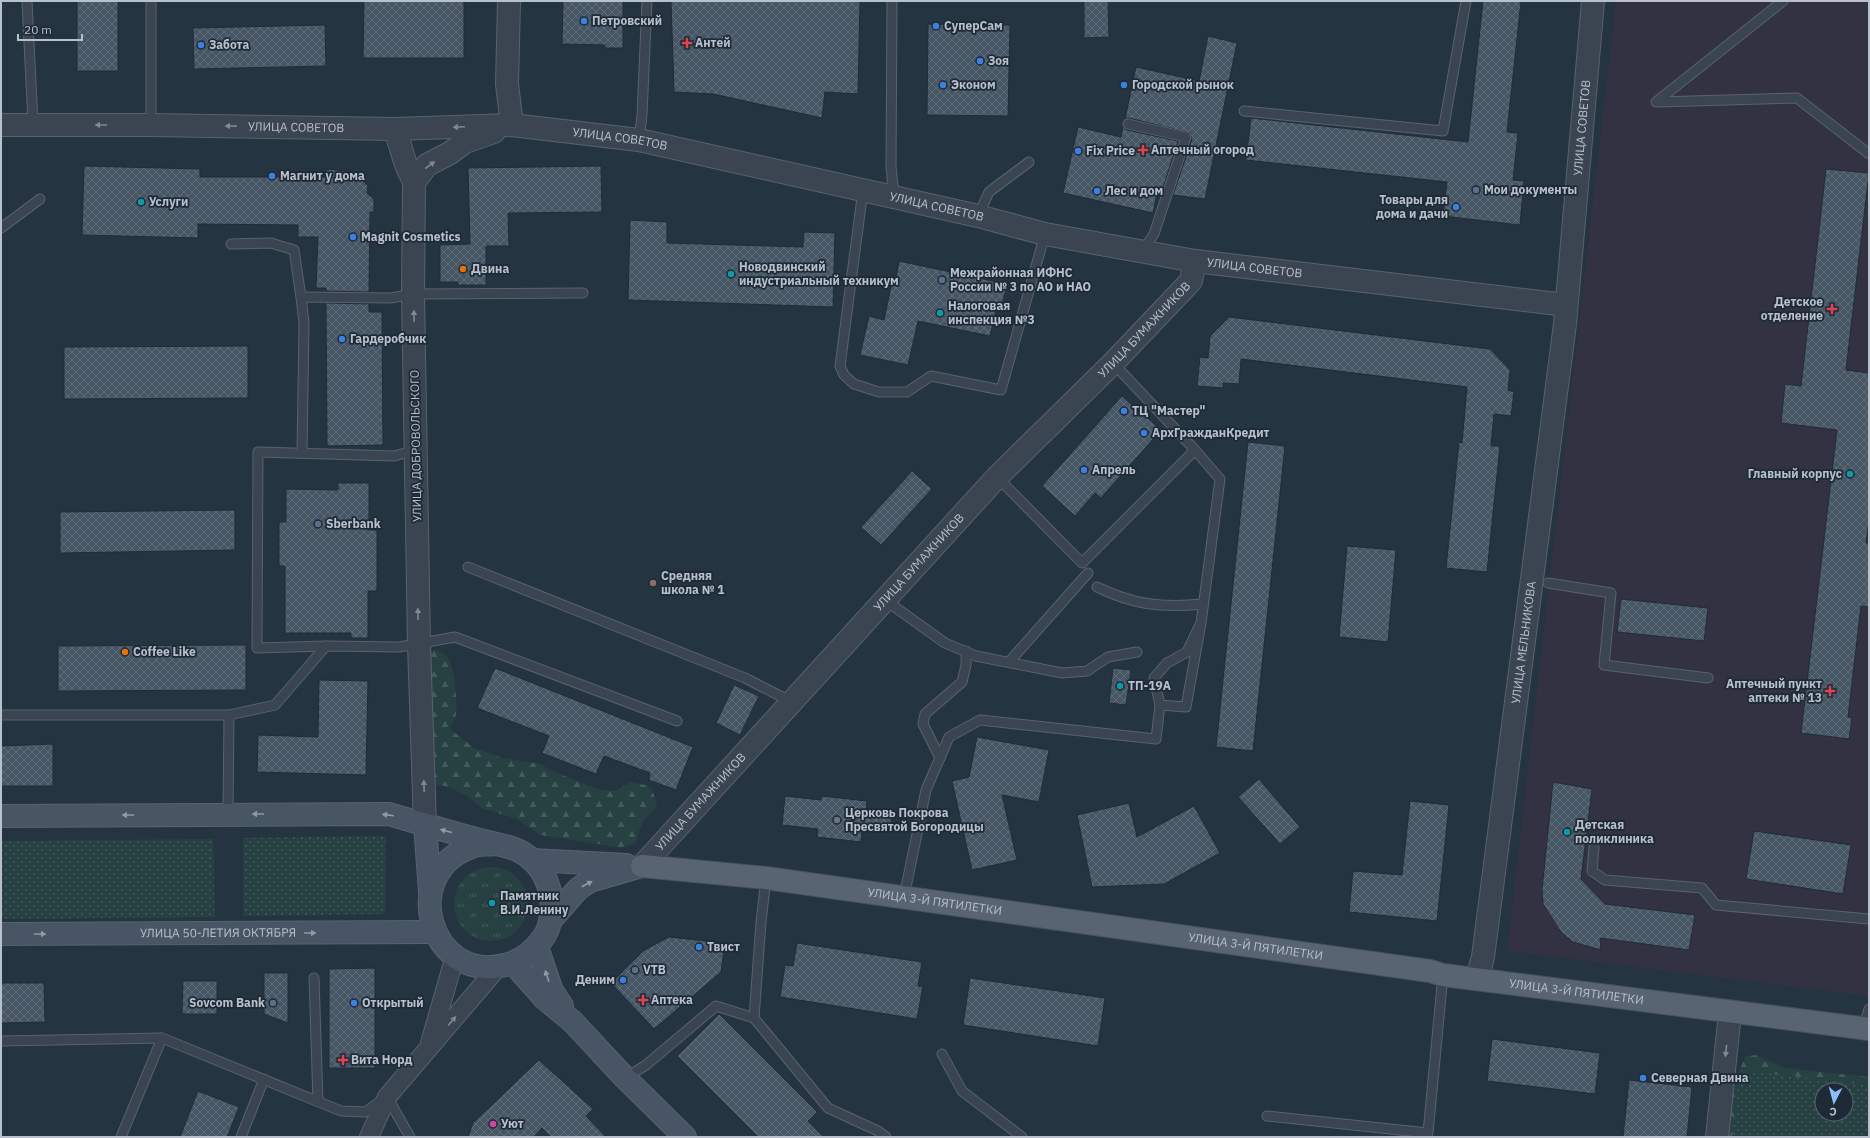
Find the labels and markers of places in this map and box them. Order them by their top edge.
place label: Петровский [592,13,662,28]
marker: Петровский [579,16,589,26]
place label: СуперСам [944,18,1003,33]
marker: СуперСам [931,21,941,31]
place label: Антей [695,35,731,50]
place label: Забота [209,37,249,52]
marker: Антей [682,38,692,48]
marker: Забота [196,40,206,50]
place label: Зоя [988,53,1009,68]
marker: Зоя [975,56,985,66]
place label: Эконом [951,77,996,92]
place label: Городской рынок [1132,77,1234,92]
marker: Эконом [938,80,948,90]
marker: Городской рынок [1119,80,1129,90]
place label: Аптечный огород [1151,142,1254,157]
place label: Fix Price [1086,143,1135,158]
marker: Аптечный огород [1138,145,1148,155]
marker: Fix Price [1073,146,1083,156]
place label: Магнит у дома [280,168,365,183]
marker: Магнит у дома [267,171,277,181]
place label: Мои документы [1484,182,1577,197]
place label: Лес и дом [1105,183,1163,198]
marker: Мои документы [1471,185,1481,195]
marker: Лес и дом [1092,186,1102,196]
place label: Товары для дома и дачи [1376,192,1448,221]
place label: Услуги [149,194,188,209]
marker: Услуги [136,197,146,207]
marker: Товары для дома и дачи [1451,202,1461,212]
place label: Magnit Cosmetics [361,229,461,244]
marker: Magnit Cosmetics [348,232,358,242]
place label: Новодвинский индустриальный техникум [739,259,899,288]
place label: Двина [471,261,509,276]
marker: Двина [458,264,468,274]
place label: Межрайонная ИФНС России № 3 по АО и НАО [950,265,1091,294]
marker: Новодвинский индустриальный техникум [726,269,736,279]
marker: Межрайонная ИФНС России № 3 по АО и НАО [937,275,947,285]
place label: Детское отделение [1761,294,1823,323]
place label: Налоговая инспекция №3 [948,298,1035,327]
marker: Детское отделение [1826,303,1838,315]
marker: Налоговая инспекция №3 [935,308,945,318]
place label: Гардеробчик [350,331,426,346]
marker: Гардеробчик [337,334,347,344]
place label: ТЦ "Мастер" [1132,403,1206,418]
marker: ТЦ "Мастер" [1119,406,1129,416]
place label: АрхГражданКредит [1152,425,1270,440]
marker: АрхГражданКредит [1139,428,1149,438]
place label: Апрель [1092,462,1136,477]
marker: Апрель [1079,465,1089,475]
place label: Главный корпус [1748,466,1842,481]
marker: Главный корпус [1845,469,1855,479]
place label: Sberbank [326,516,381,531]
marker: Sberbank [313,519,323,529]
place label: Средняя школа № 1 [661,568,725,597]
marker: Средняя школа № 1 [648,578,658,588]
place label: Coffee Like [133,644,196,659]
marker: Coffee Like [120,647,130,657]
place label: Аптечный пункт аптеки № 13 [1726,676,1822,705]
place label: ТП-19А [1128,678,1171,693]
marker: ТП-19А [1115,681,1125,691]
marker: Аптечный пункт аптеки № 13 [1825,686,1835,696]
place label: Церковь Покрова Пресвятой Богородицы [845,805,984,834]
marker: Церковь Покрова Пресвятой Богородицы [832,815,842,825]
place label: Детская поликлиника [1575,817,1654,846]
marker: Детская поликлиника [1562,827,1572,837]
place label: Памятник В.И.Ленину [500,888,569,917]
marker: Памятник В.И.Ленину [487,898,497,908]
place label: Твист [707,939,740,954]
marker: Твист [694,942,704,952]
place label: VTB [643,962,666,977]
marker: VTB [630,965,640,975]
place label: Деним [575,972,615,987]
marker: Деним [618,975,628,985]
place label: Аптека [651,992,693,1007]
place label: Sovcom Bank [189,995,265,1010]
place label: Открытый [362,995,424,1010]
marker: Аптека [638,995,648,1005]
marker: Sovcom Bank [268,998,278,1008]
marker: Открытый [349,998,359,1008]
place label: Вита Норд [351,1052,413,1067]
marker: Вита Норд [338,1055,348,1065]
place label: Северная Двина [1651,1070,1749,1085]
marker: Северная Двина [1638,1073,1648,1083]
place label: Уют [501,1116,524,1131]
marker: Уют [488,1119,498,1129]

